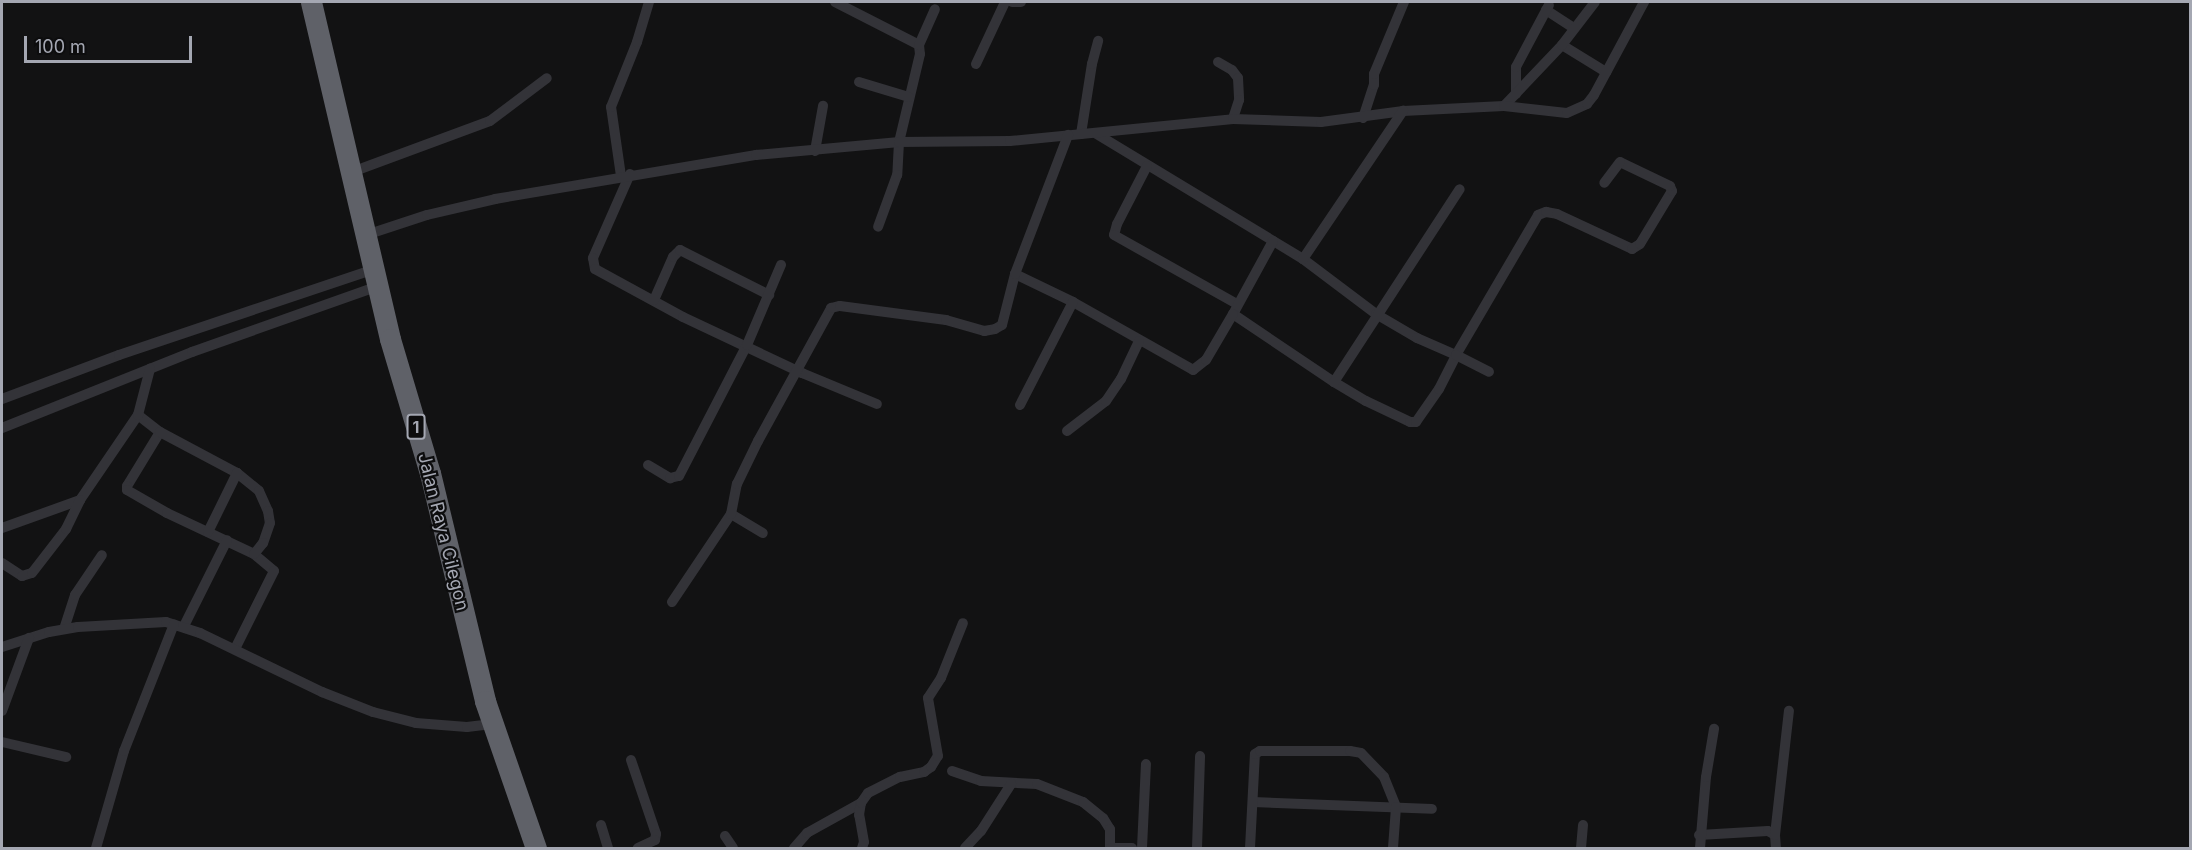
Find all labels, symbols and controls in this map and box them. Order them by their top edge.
scale bar [27,24,195,62]
text: 100 m [35,36,86,57]
road number: 1 [406,414,426,440]
street label: Jalan Raya Cilegon [413,451,473,613]

